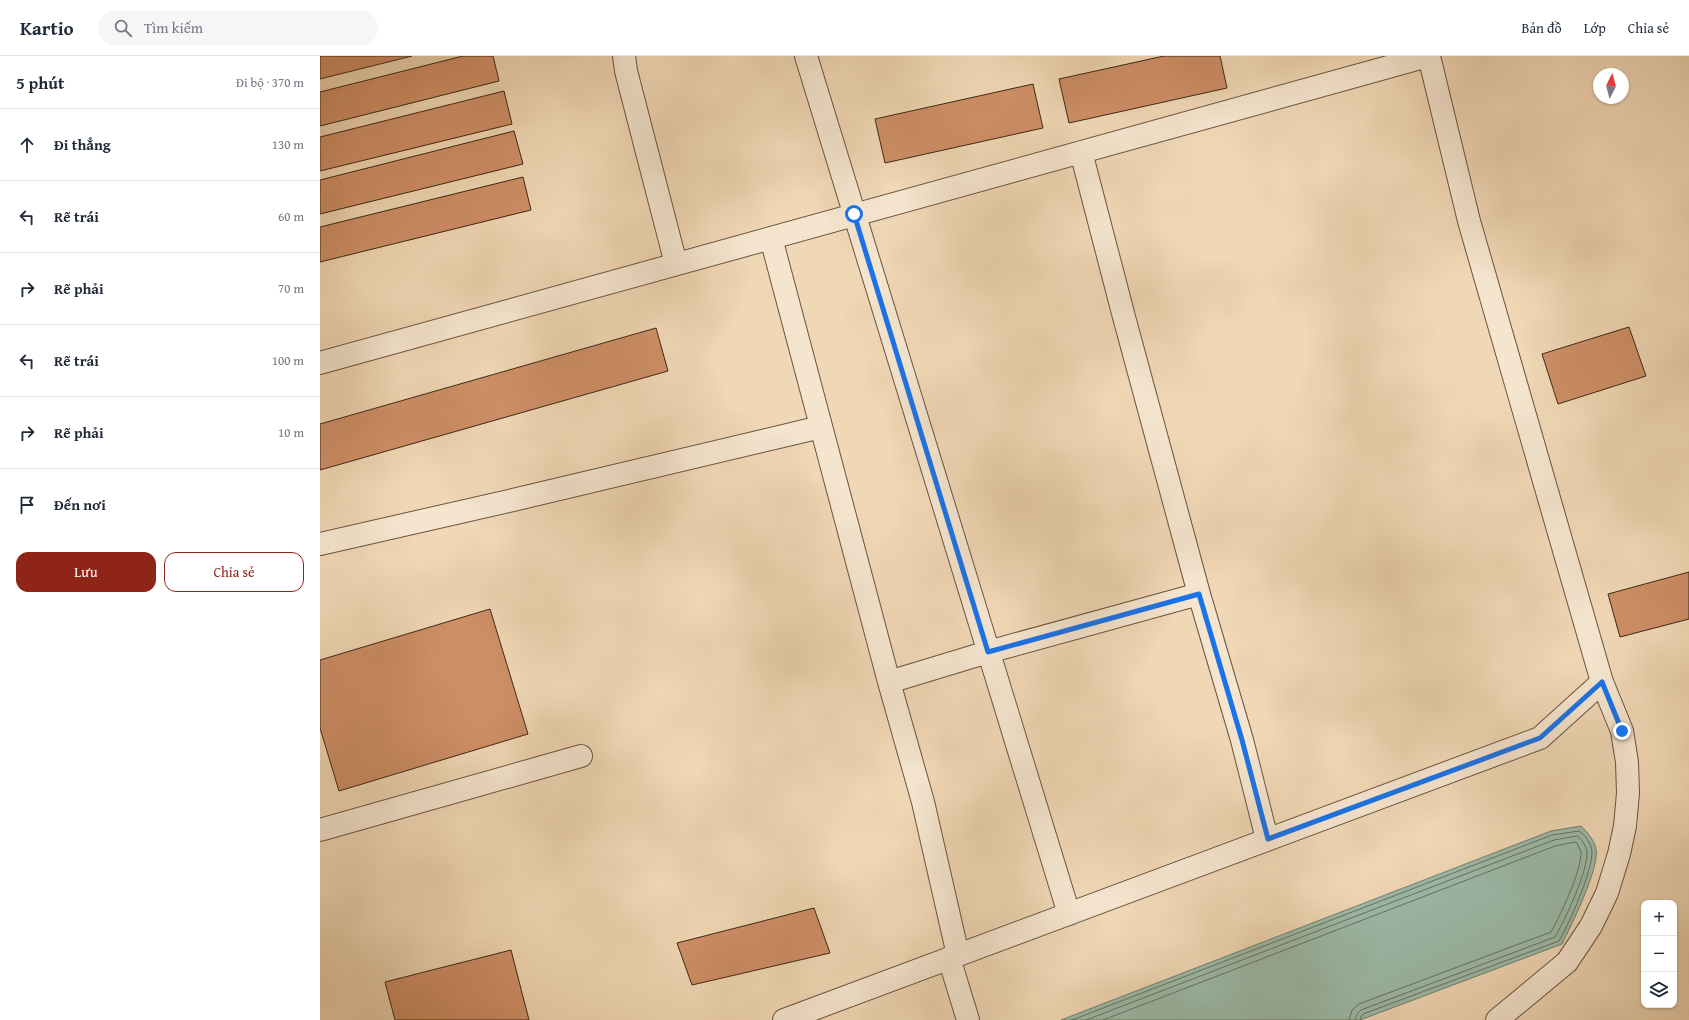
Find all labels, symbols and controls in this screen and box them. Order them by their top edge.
search box [98,10,378,46]
text: Kartio [20,14,74,42]
icon: search [112,17,134,39]
text: Tìm kiếm [144,17,203,38]
text: Bản đồ [1522,18,1562,38]
text: Lớp [1584,18,1606,38]
text: Chia sẻ [1628,18,1669,38]
north arrow [1593,68,1629,104]
text: 5 phút [16,70,64,95]
text: Đi bộ · 370 m [236,73,304,92]
icon: ahead [16,134,38,156]
text: Đi thẳng [54,134,111,155]
text: 130 m [272,135,304,154]
route start [845,205,863,223]
icon: left [16,206,38,228]
text: Rẽ trái [54,206,99,227]
text: 60 m [278,207,304,226]
icon: right [16,278,38,300]
text: Rẽ phải [54,278,104,299]
text: 70 m [278,279,304,298]
icon: left [16,350,38,372]
text: Rẽ trái [54,350,99,371]
text: 100 m [272,351,304,370]
icon: right [16,422,38,444]
text: Rẽ phải [54,422,104,443]
text: 10 m [278,423,304,442]
icon: arrive [16,494,38,516]
text: Đến nơi [54,494,106,515]
button: Lưu [16,552,156,592]
button: Chia sẻ [164,552,304,592]
route end [1613,722,1631,740]
map controls [1641,900,1677,1008]
button: + [1641,900,1677,936]
button: − [1641,936,1677,972]
button: layers [1641,972,1677,1008]

